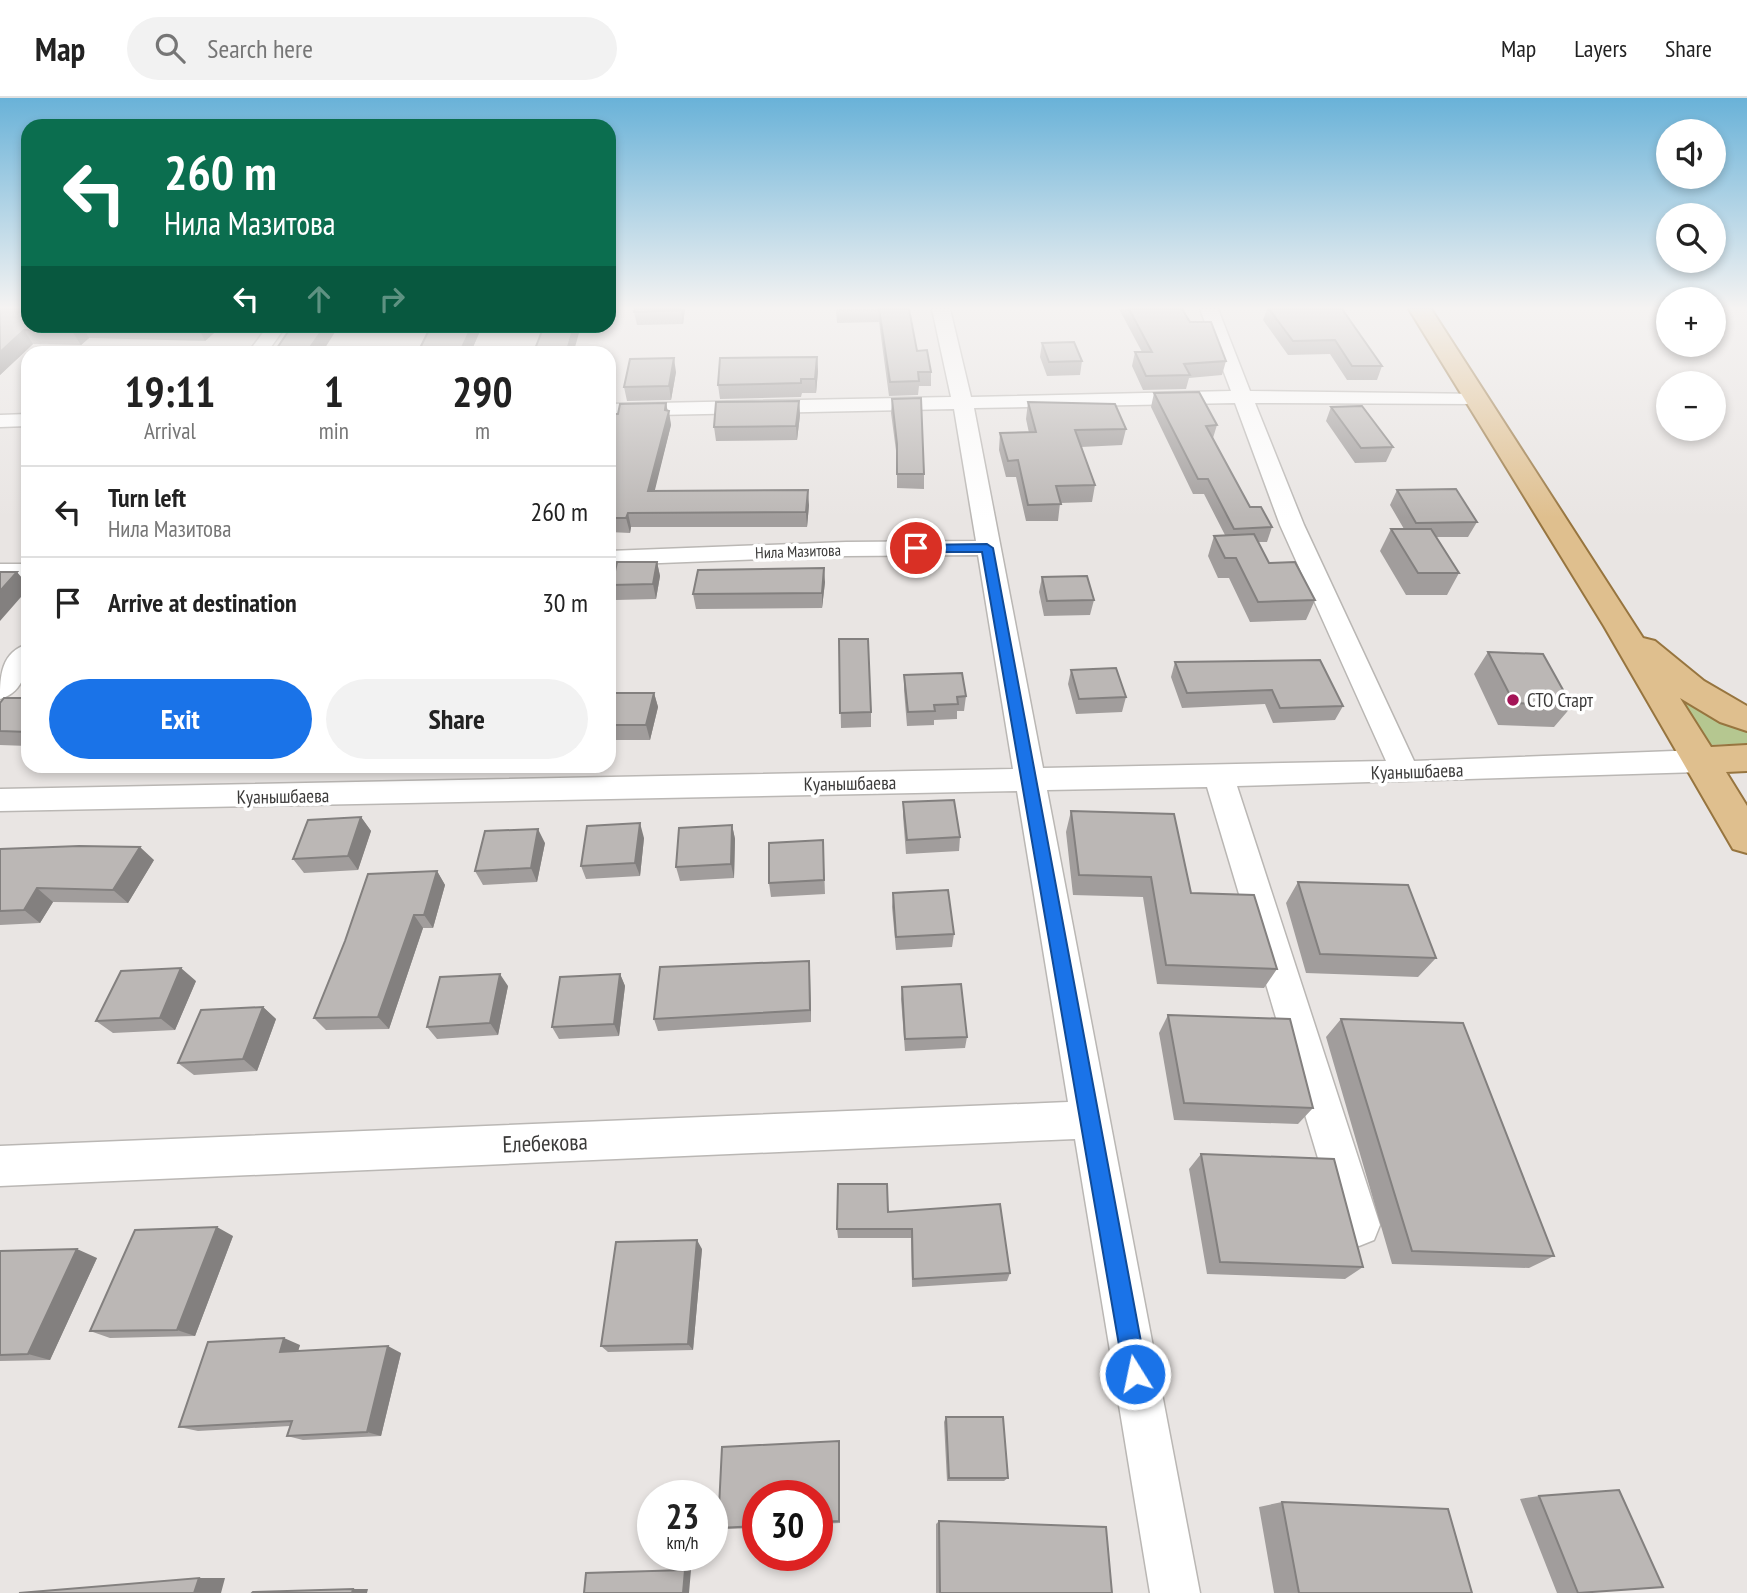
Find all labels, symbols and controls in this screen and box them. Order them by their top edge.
search box [127,17,617,80]
text: Map [35,27,85,70]
icon: search [151,29,189,67]
text: Search here [207,32,313,65]
text: Map [1501,33,1536,64]
text: Layers [1574,33,1627,64]
text: Share [1665,33,1712,64]
map controls [1656,119,1726,441]
button: sound [1656,119,1726,189]
text: 260 m [164,140,277,204]
icon: left [49,147,140,238]
text: Нила Мазитова [164,202,336,244]
button: search [1656,203,1726,273]
icon: left [227,280,265,318]
icon: ahead [300,280,338,318]
icon: right [373,280,411,318]
button: + [1656,287,1726,357]
text: 19:11 [124,364,215,419]
text: 1 [324,364,344,419]
text: 290 [452,364,513,419]
button: − [1656,371,1726,441]
text: Arrival [144,416,196,445]
text: min [319,416,349,445]
text: m [475,416,490,445]
text: Turn left [108,481,186,514]
icon: left [49,493,87,531]
text: 260 m [530,495,588,528]
text: Нила Мазитова [108,514,231,543]
pin [886,518,946,578]
icon: arrive [897,529,935,567]
street label: Нила Мазитова [755,540,841,562]
icon: arrive [49,584,87,622]
text: Arrive at destination [108,586,297,619]
text: 30 m [542,586,588,619]
button: Exit [49,679,312,759]
button: Share [326,679,588,759]
place label: СТО Старт [1527,688,1594,712]
marker: СТО Старт [1505,692,1521,708]
street label: Куанышбаева [1370,757,1464,785]
street label: Куанышбаева [803,770,897,796]
street label: Куанышбаева [236,783,330,809]
street label: Елебекова [502,1127,588,1158]
position arrow [1098,1337,1172,1411]
speed limit sign: 30 [742,1480,833,1571]
text: 23 [666,1493,699,1539]
text: km/h [667,1531,698,1554]

